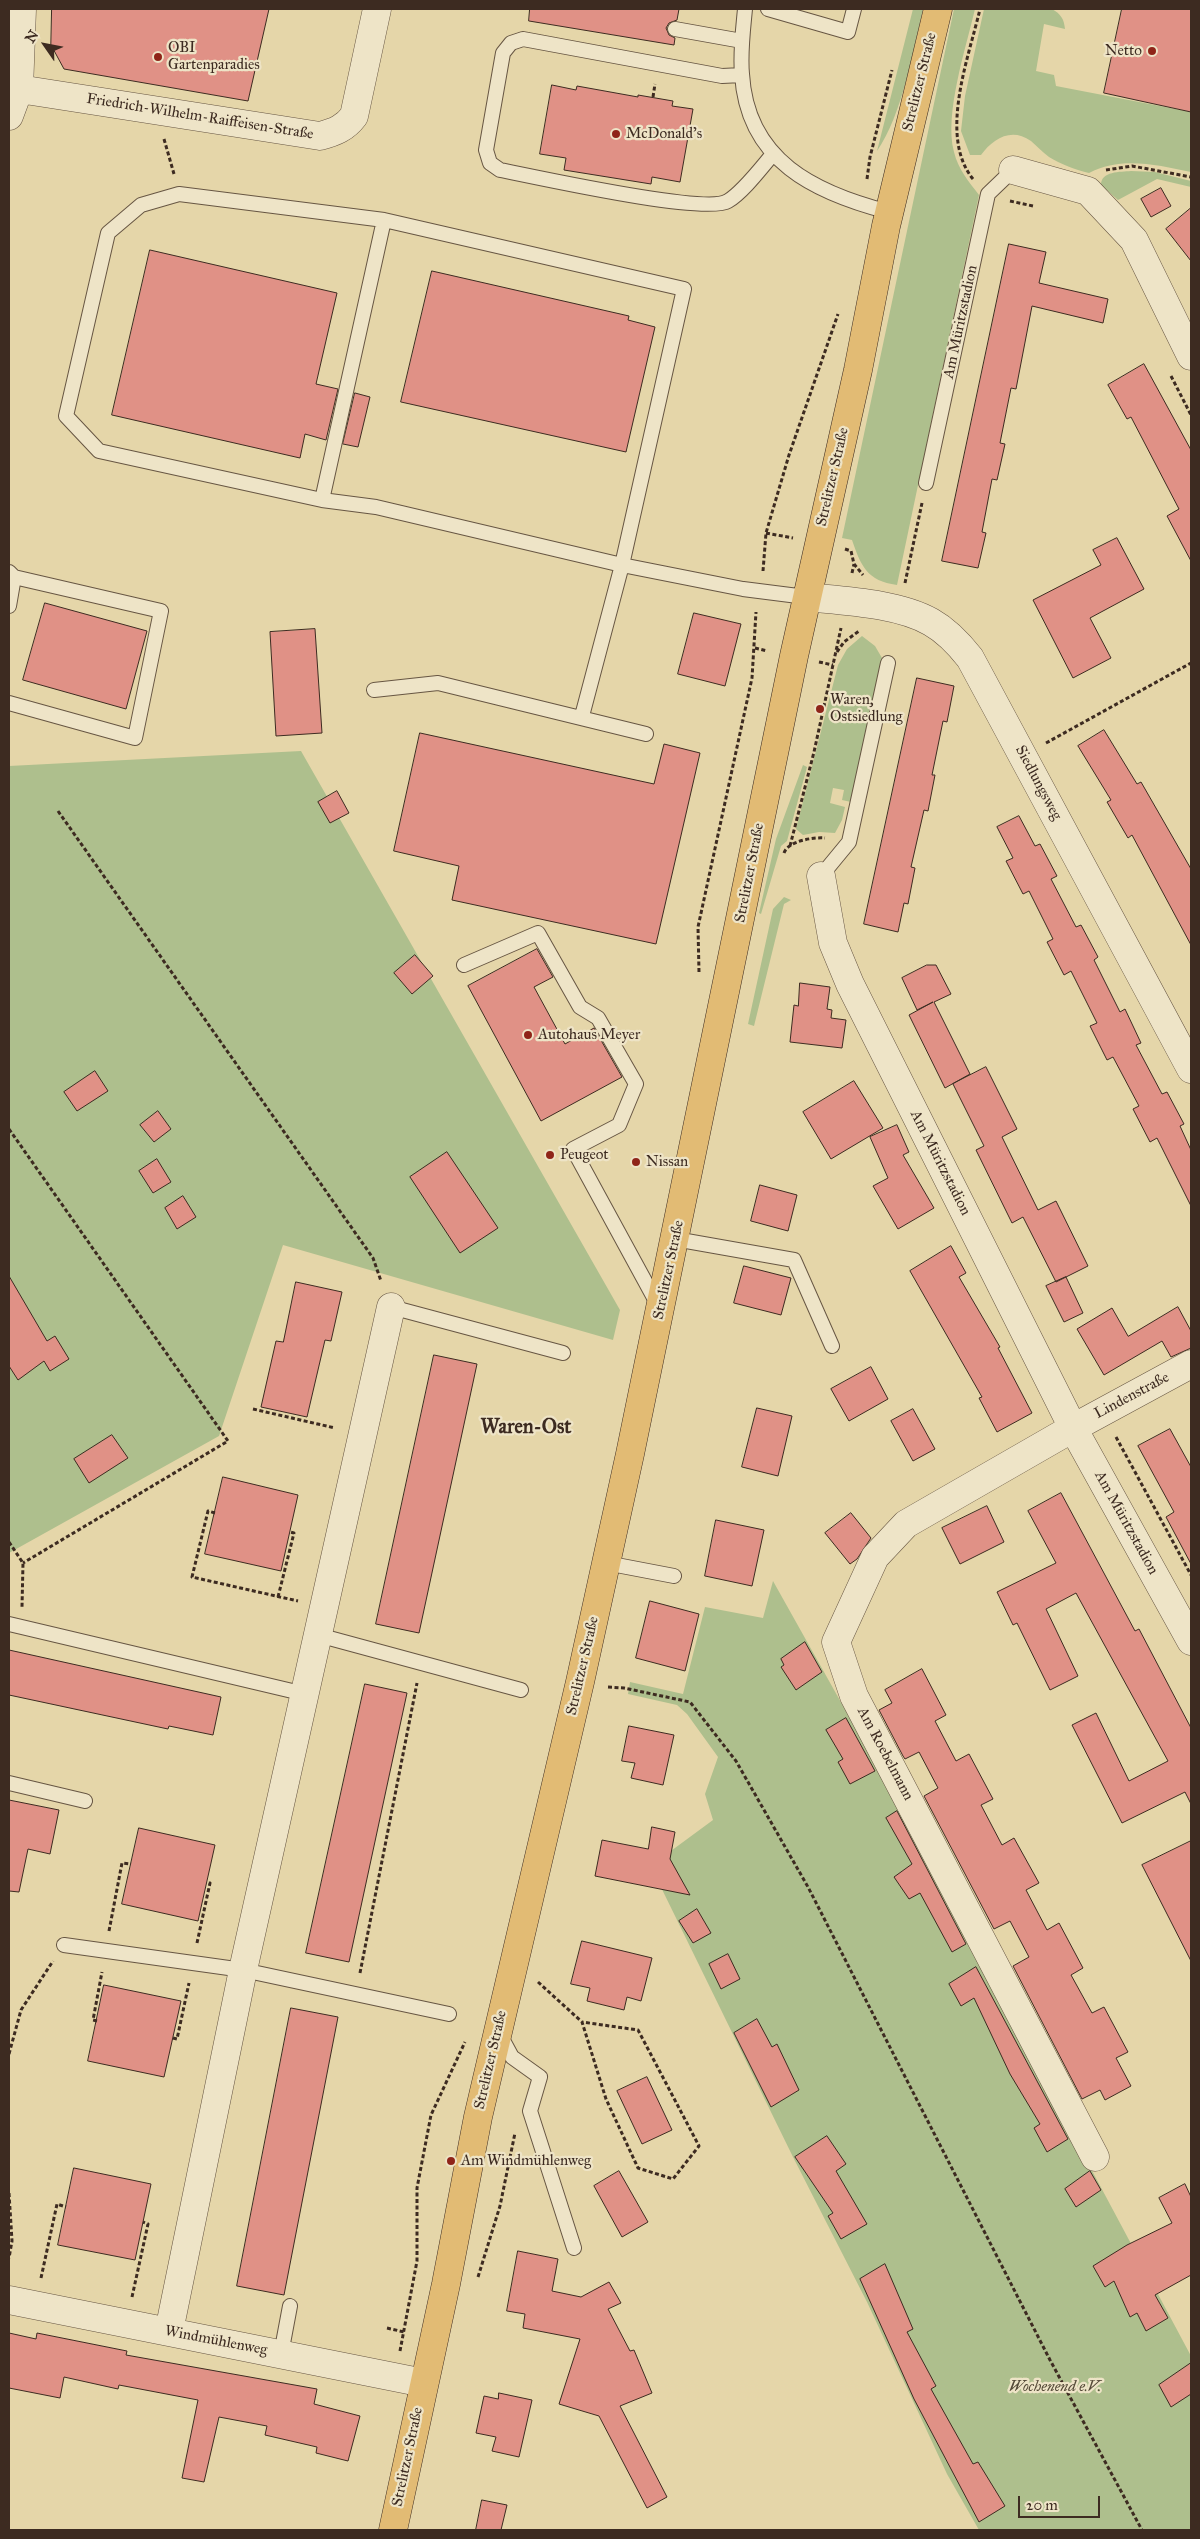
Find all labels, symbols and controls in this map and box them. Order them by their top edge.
north arrow [20,20,70,70]
text: N [22,27,42,46]
street label: Strelitzer Straße [899,31,941,133]
place label: OBI Gartenparadies [168,39,260,74]
place label: Netto [1105,42,1142,60]
marker: Netto [1146,45,1158,57]
marker: OBI Gartenparadies [152,51,164,63]
street label: Friedrich-Wilhelm-Raiffeisen-Straße [85,90,315,144]
place label: McDonald's [626,125,702,143]
marker: McDonald's [610,128,622,140]
street label: Am Müritzstadion [940,264,982,380]
street label: Strelitzer Straße [813,426,853,528]
place label: Waren, Ostsiedlung [830,691,903,726]
marker: Waren, Ostsiedlung [814,703,826,715]
street label: Siedlungsweg [1011,743,1065,823]
street label: Strelitzer Straße [732,822,768,924]
place label: Autohaus Meyer [538,1026,640,1044]
marker: Autohaus Meyer [522,1029,534,1041]
street label: Am Müritzstadion [906,1107,974,1219]
place label: Peugeot [560,1146,609,1164]
marker: Peugeot [544,1149,556,1161]
place label: Nissan [646,1153,688,1171]
marker: Nissan [630,1156,642,1168]
street label: Strelitzer Straße [650,1219,688,1321]
street label: Lindenstraße [1092,1369,1172,1423]
district label: Waren-Ost [481,1416,571,1440]
street label: Am Müritzstadion [1090,1468,1162,1578]
street label: Strelitzer Straße [563,1615,603,1717]
street label: Am Roebelmann [853,1704,917,1804]
street label: Strelitzer Straße [471,2009,511,2111]
place label: Am Windmühlenweg [461,2152,591,2170]
marker: Am Windmühlenweg [445,2155,457,2167]
street label: Windmühlenweg [163,2322,269,2360]
park label: Wochenend e.V. [1009,2378,1101,2396]
street label: Strelitzer Straße [389,2406,427,2508]
scale bar [1020,2486,1102,2518]
text: 20 m [1026,2496,1058,2514]

